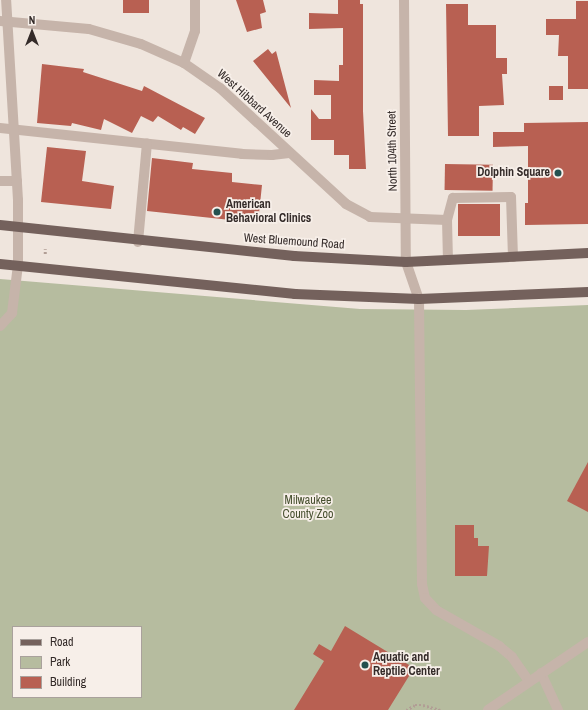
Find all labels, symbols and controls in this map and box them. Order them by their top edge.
north arrow [12,12,52,52]
text: N [29,13,35,27]
street label: West Hibbard Avenue [214,67,294,141]
street label: North 104th Street [385,111,401,191]
place label: Dolphin Square [477,166,550,180]
marker: Dolphin Square [553,168,563,178]
place label: American Behavioral Clinics [226,198,311,226]
marker: American Behavioral Clinics [211,206,223,218]
street label: West Bluemound Road [243,231,345,253]
park label: Milwaukee County Zoo [283,494,333,522]
legend [12,626,142,698]
text: Road [50,634,74,650]
place label: Aquatic and Reptile Center [373,651,440,679]
text: Park [50,654,70,670]
marker: Aquatic and Reptile Center [360,660,370,670]
text: Building [50,674,86,690]

